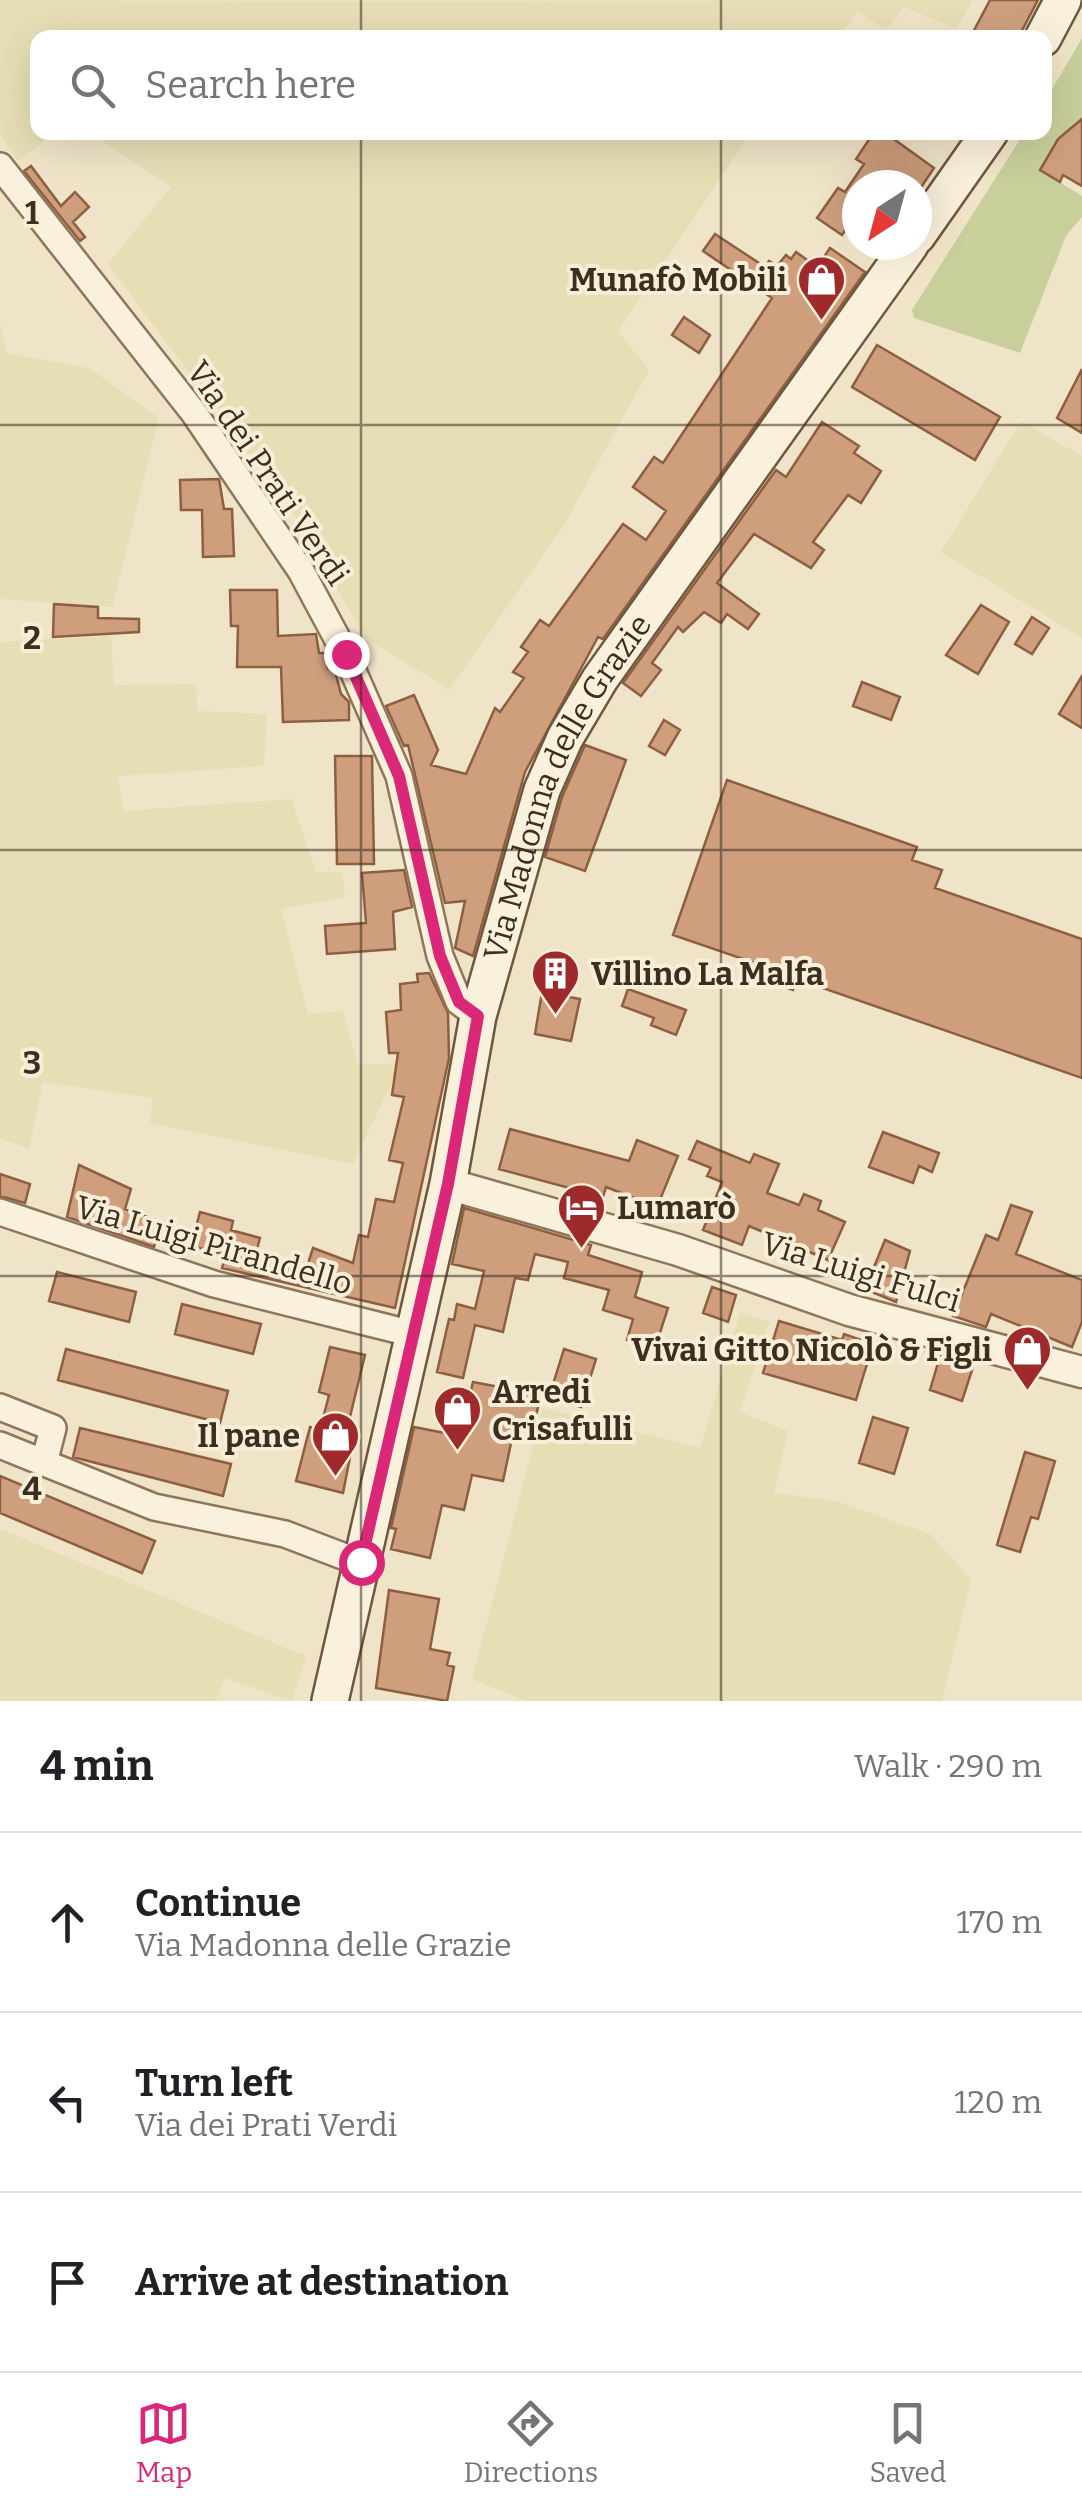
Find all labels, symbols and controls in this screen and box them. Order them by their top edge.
search box [30,30,1052,140]
icon: search [65,58,120,113]
text: Search here [145,62,356,108]
north arrow [842,170,932,260]
text: 1 [25,194,39,232]
shop icon: Munafò Mobili [796,254,848,322]
place label: Munafò Mobili [569,261,787,299]
street label: Via dei Prati Verdi [179,354,357,592]
street label: Via Madonna delle Grazie [476,607,659,965]
text: 2 [23,619,41,657]
route end [324,632,370,678]
building icon: Villino La Malfa [530,948,582,1016]
place label: Villino La Malfa [591,955,824,993]
text: 3 [23,1044,41,1082]
hotel icon: Lumarò [556,1182,608,1250]
street label: Via Luigi Pirandello [71,1187,357,1303]
place label: Lumarò [617,1189,736,1227]
street label: Via Luigi Fulci [757,1224,965,1320]
shop icon: Vivai Gitto Nicolò & Figli [1001,1324,1053,1392]
place label: Vivai Gitto Nicolò & Figli [631,1331,992,1369]
place label: Arredi Crisafulli [492,1373,633,1448]
shop icon: Arredi Crisafulli [431,1384,483,1452]
shop icon: Il pane [309,1410,361,1478]
place label: Il pane [197,1417,300,1455]
text: 4 [22,1470,42,1508]
route start [339,1540,385,1586]
text: 4 min [40,1741,154,1791]
text: Walk · 290 m [854,1747,1042,1785]
text: Continue [135,1880,301,1926]
icon: ahead [40,1895,95,1950]
text: 170 m [956,1903,1042,1941]
text: Via Madonna delle Grazie [135,1926,512,1964]
text: Turn left [135,2060,293,2106]
icon: left [40,2075,95,2130]
text: 120 m [954,2083,1042,2121]
text: Via dei Prati Verdi [135,2106,397,2144]
icon: arrive [40,2255,95,2310]
text: Arrive at destination [135,2259,508,2305]
tab: Map [136,2396,192,2489]
tab: Directions [463,2396,598,2489]
tab: Saved [869,2396,946,2489]

